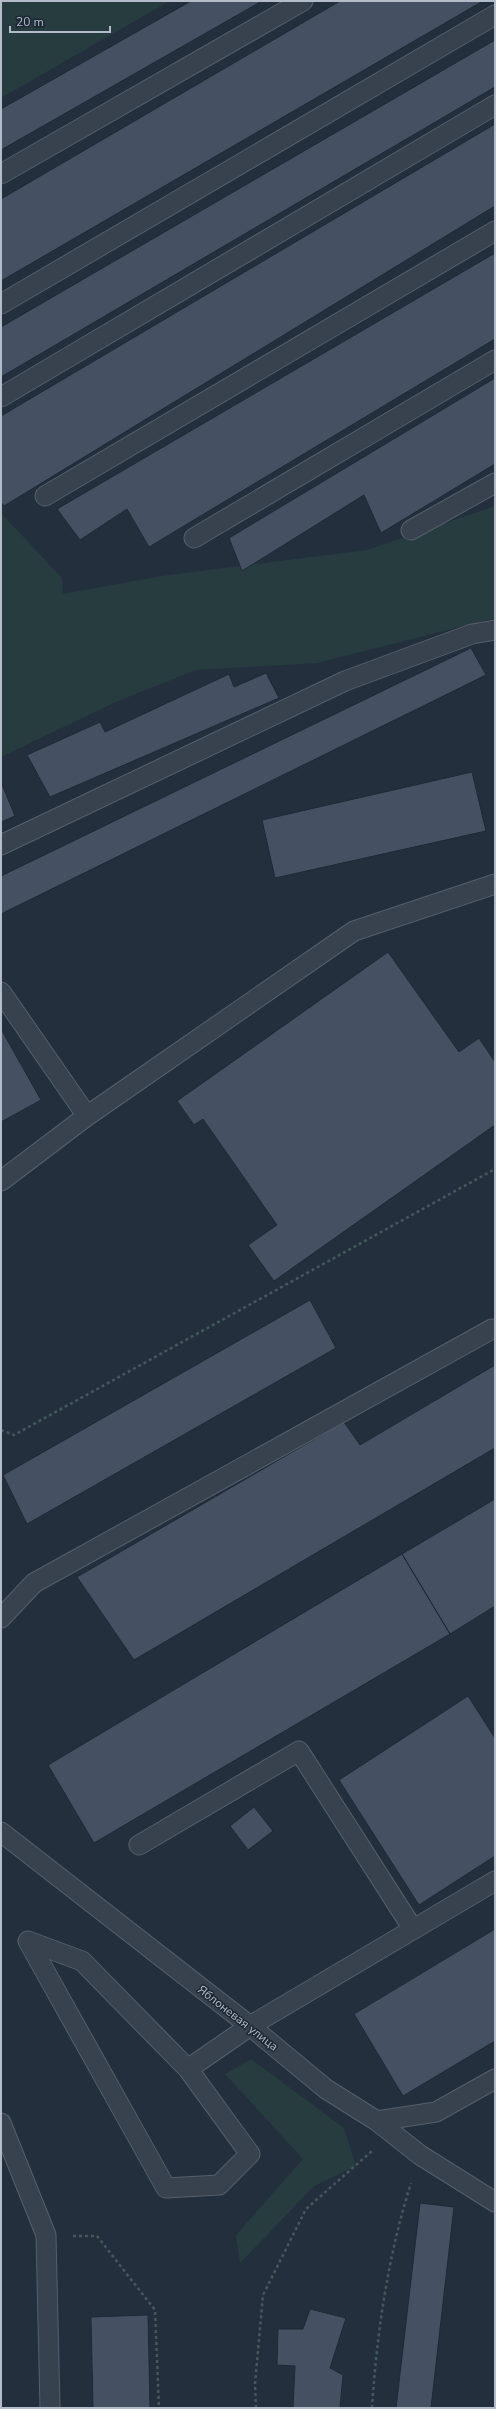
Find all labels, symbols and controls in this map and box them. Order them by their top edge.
scale bar [10,8,110,34]
text: 20 m [16,14,44,30]
street label: Яблоневая улица [194,1982,282,2054]

